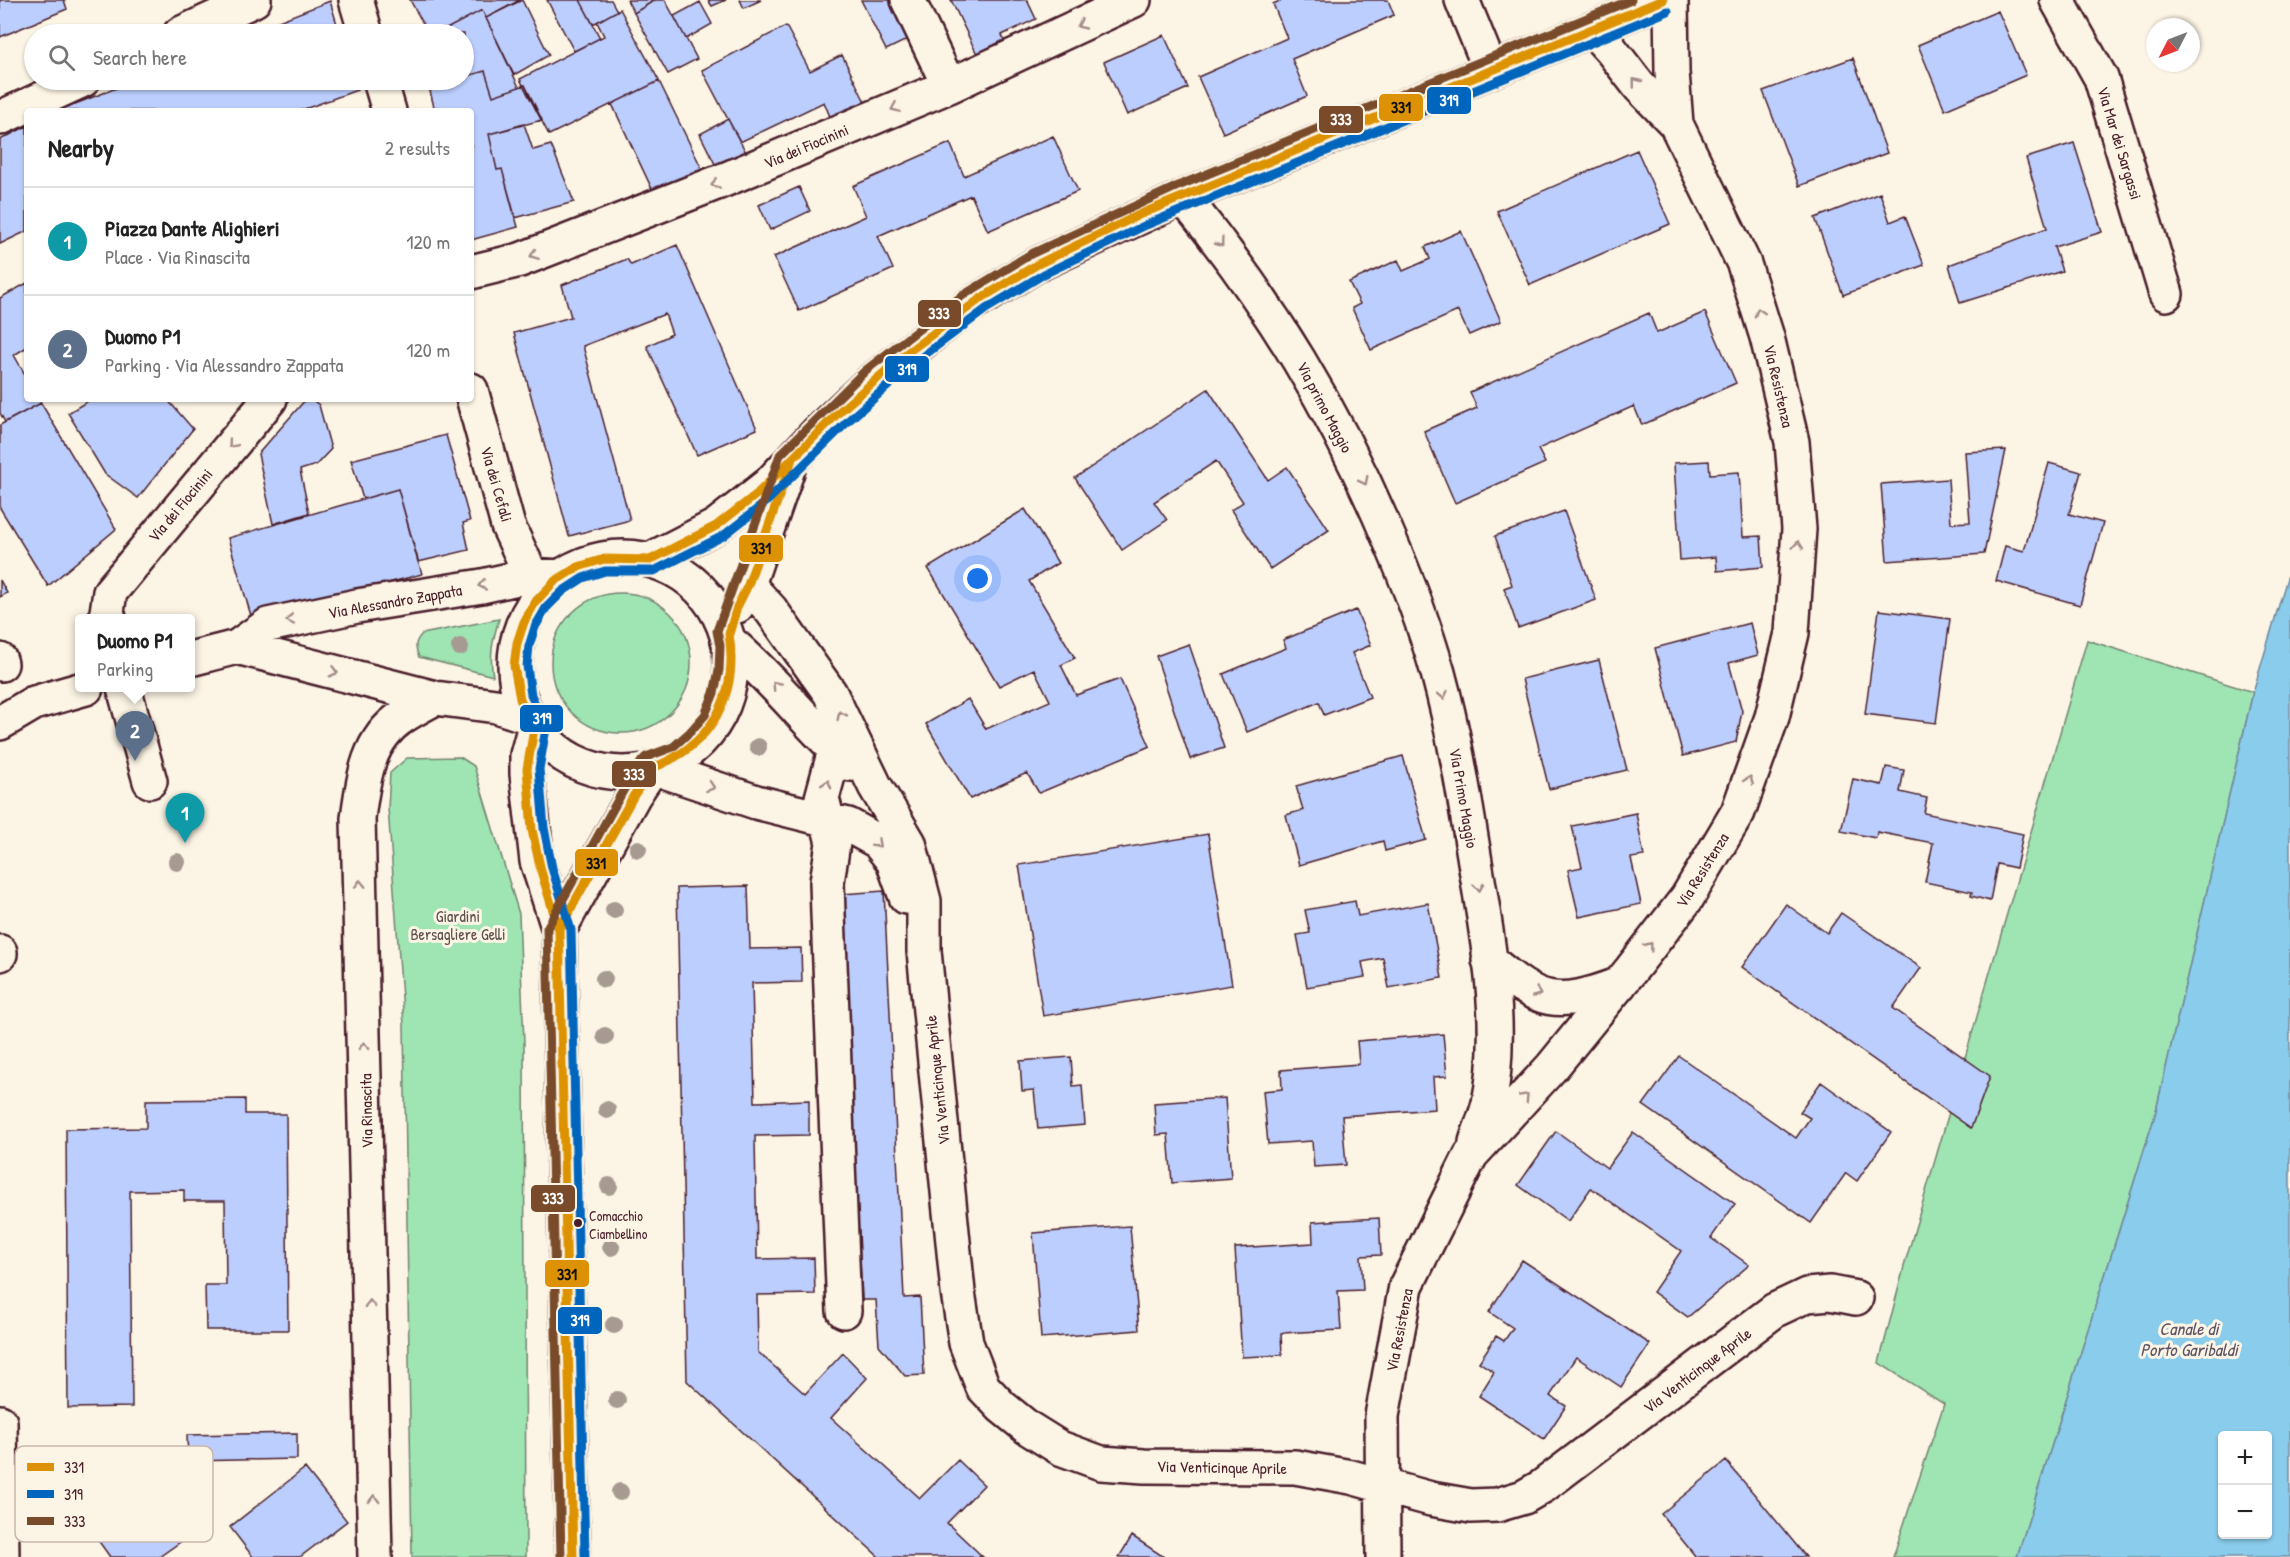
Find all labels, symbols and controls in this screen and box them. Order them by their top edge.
one-way arrow [1077,17,1088,29]
north arrow [2146,18,2200,72]
search box [24,24,474,90]
icon: search [45,41,78,74]
text: Search here [93,42,187,72]
one-way arrow [1632,78,1643,89]
street label: Via Mar dei Sargassi [2092,84,2148,202]
line badge: 319 [1426,86,1472,115]
text: 319 [1440,89,1459,111]
line badge: 331 [1378,93,1424,122]
text: 331 [1391,96,1411,118]
one-way arrow [891,101,902,113]
line badge: 333 [1318,105,1364,134]
text: 333 [1330,108,1352,130]
street label: Via dei Fiocinini [760,118,852,174]
text: Nearby [48,130,114,165]
text: 2 results [385,134,450,161]
one-way arrow [711,177,722,189]
text: Piazza Dante Alighieri [105,213,280,243]
text: 1 [64,228,71,255]
text: 120 m [406,228,450,255]
one-way arrow [1212,236,1223,247]
text: Place · Via Rinascita [105,243,250,270]
one-way arrow [529,247,540,260]
line badge: 333 [917,299,962,328]
text: 333 [928,302,950,324]
one-way arrow [1754,307,1766,318]
text: Duomo P1 [105,321,181,351]
text: 2 [63,336,72,363]
text: 120 m [406,336,450,363]
street label: Via Resistenza [1759,342,1799,430]
text: Parking · Via Alessandro Zappata [105,351,343,378]
line badge: 319 [884,355,930,383]
text: 319 [898,358,917,380]
street label: Via primo Maggio [1292,358,1358,457]
one-way arrow [228,437,239,448]
street label: Via dei Cefali [476,444,518,524]
street label: Via dei Fiocinini [143,464,217,546]
one-way arrow [1357,474,1368,485]
line badge: 331 [738,534,784,563]
text: 331 [751,537,771,559]
one-way arrow [1791,540,1804,549]
your location [963,564,992,593]
street label: Via Alessandro Zappata [326,578,464,624]
one-way arrow [477,578,487,591]
one-way arrow [285,613,295,626]
popup [75,614,195,692]
text: Duomo P1 [97,625,173,655]
text: Parking [97,655,153,682]
one-way arrow [329,664,339,677]
one-way arrow [772,681,783,692]
one-way arrow [1436,690,1449,700]
line badge: 319 [519,704,564,733]
text: 319 [533,707,552,729]
one-way arrow [836,710,848,721]
pin: 2 [116,712,154,761]
street label: Via Primo Maggio [1444,746,1484,850]
line badge: 333 [611,760,657,788]
text: 333 [623,763,645,785]
one-way arrow [1742,775,1755,786]
one-way arrow [705,779,716,792]
one-way arrow [820,779,832,790]
pin: 1 [166,794,204,843]
street label: Via Resistenza [1670,828,1734,912]
one-way arrow [871,837,881,848]
line badge: 331 [574,848,619,877]
text: 331 [586,852,606,874]
one-way arrow [353,880,366,889]
one-way arrow [1472,881,1485,891]
park label: Giardini Bersagliere Gelli [410,905,506,945]
one-way arrow [1642,942,1653,953]
one-way arrow [1530,986,1541,998]
street label: Via Venticinque Aprile [919,1014,955,1146]
one-way arrow [358,1041,371,1050]
street label: Via Rinascita [354,1074,378,1148]
one-way arrow [1518,1093,1529,1103]
line badge: 333 [530,1184,576,1213]
text: 333 [542,1187,564,1209]
place label: Comacchio Ciambellino [589,1206,648,1243]
marker: Comacchio Ciambellino [572,1217,584,1229]
line badge: 331 [544,1259,590,1288]
text: 331 [557,1263,577,1285]
street label: Via Resistenza [1380,1287,1418,1373]
one-way arrow [364,1299,376,1308]
line badge: 319 [557,1306,603,1335]
text: 319 [571,1309,590,1331]
water label: Canale di Porto Garibaldi [2140,1316,2240,1362]
street label: Via Venticinque Aprile [1638,1322,1756,1418]
map controls [2218,1431,2272,1539]
button: + [2218,1431,2272,1485]
legend [15,1446,213,1542]
street label: Via Venticinque Aprile [1157,1455,1288,1479]
text: 331 [64,1456,84,1478]
text: 319 [64,1483,83,1505]
button: − [2218,1485,2272,1539]
one-way arrow [368,1494,380,1503]
text: 333 [64,1510,86,1532]

